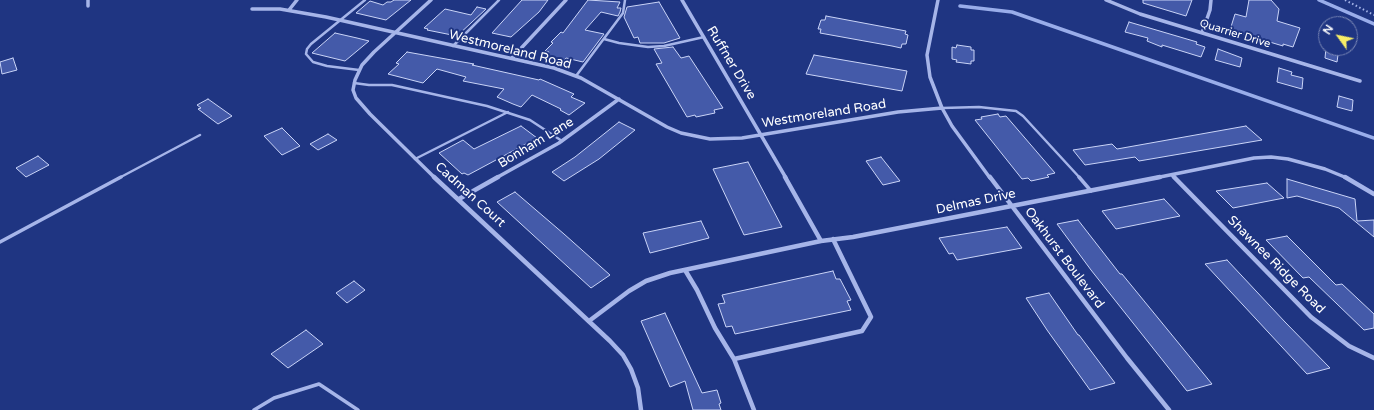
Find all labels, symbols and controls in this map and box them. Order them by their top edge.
north arrow [1318,16,1358,56]
street label: Quarrier Drive [1198,17,1272,51]
text: N [1320,22,1336,37]
street label: Ruffner Drive [703,23,759,103]
street label: Westmoreland Road [447,27,573,73]
street label: Westmoreland Road [761,96,887,132]
street label: Bonham Lane [495,114,577,172]
street label: Cadman Court [431,159,509,231]
street label: Delmas Drive [935,186,1017,218]
street label: Oakhurst Boulevard [1021,204,1107,312]
street label: Shawnee Ridge Road [1224,213,1328,317]

